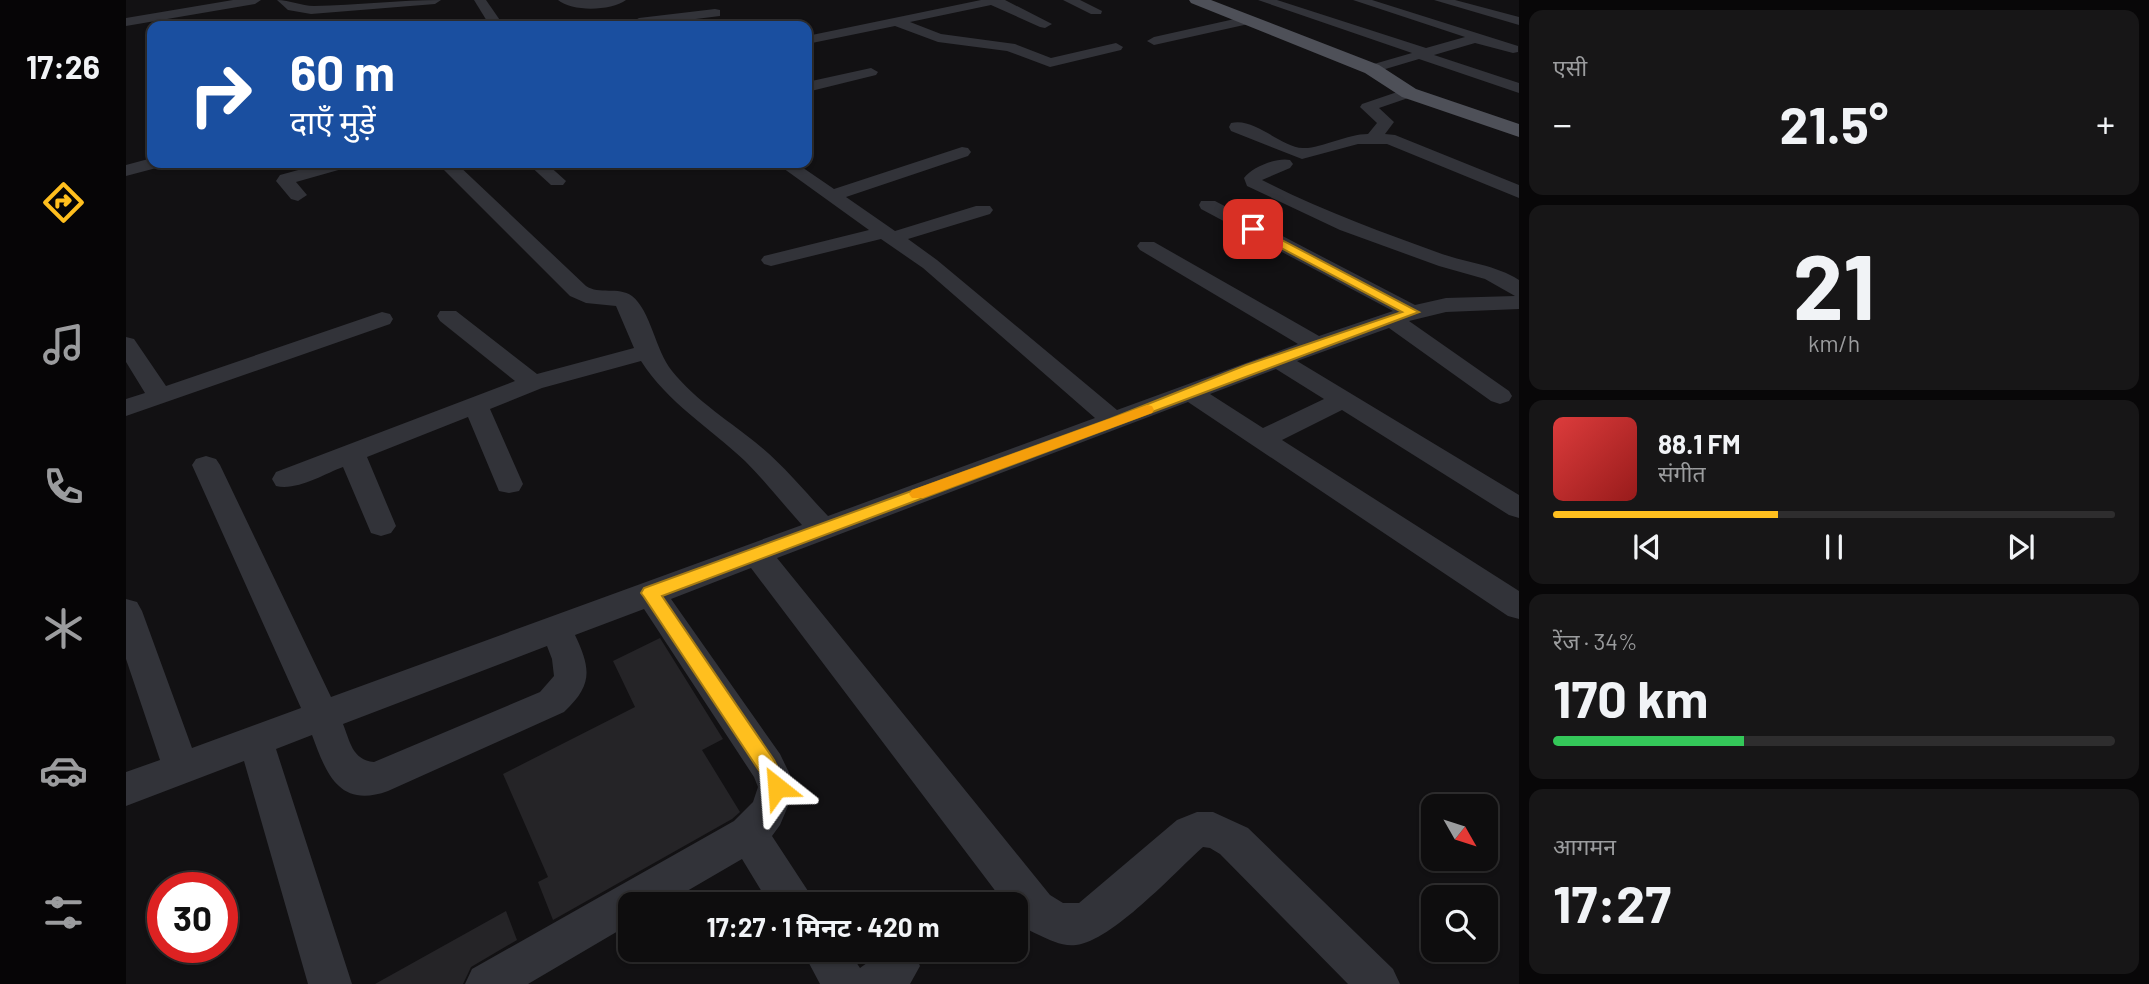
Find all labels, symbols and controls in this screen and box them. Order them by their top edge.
text: 60 m [290,42,395,101]
text: 17:26 [26,47,100,85]
icon: right [175,49,266,140]
text: एसी [1553,53,1587,81]
text: 21.5° [1780,92,1888,154]
text: − [1553,100,1572,146]
text: + [2096,100,2115,146]
text: दाएँ मुड़ें [290,102,376,140]
icon: directions [39,178,88,227]
pin [1223,199,1283,259]
icon: arrive [1234,210,1272,248]
text: 21 [1793,229,1875,338]
icon: music [39,320,88,369]
text: km/h [1808,329,1860,357]
text: 88.1 FM [1658,428,1741,459]
text: संगीत [1658,459,1706,487]
icon: phone [39,462,88,511]
icon: previous [1628,528,1666,566]
icon: pause [1815,528,1853,566]
icon: next [2002,528,2040,566]
icon: climate [39,604,88,653]
text: रेंज · 34% [1553,627,1638,655]
text: 170 km [1553,666,1708,728]
icon: car [39,746,88,795]
position arrow [740,750,814,824]
north arrow [1421,794,1498,872]
map controls [1421,794,1498,962]
text: आगमन [1553,832,1616,860]
text: 17:27 [1553,871,1671,933]
speed limit sign: 30 [147,872,238,963]
button: search [1421,885,1498,962]
icon: filters [39,888,88,937]
text: 17:27 · 1 मिनट · 420 m [706,911,940,942]

